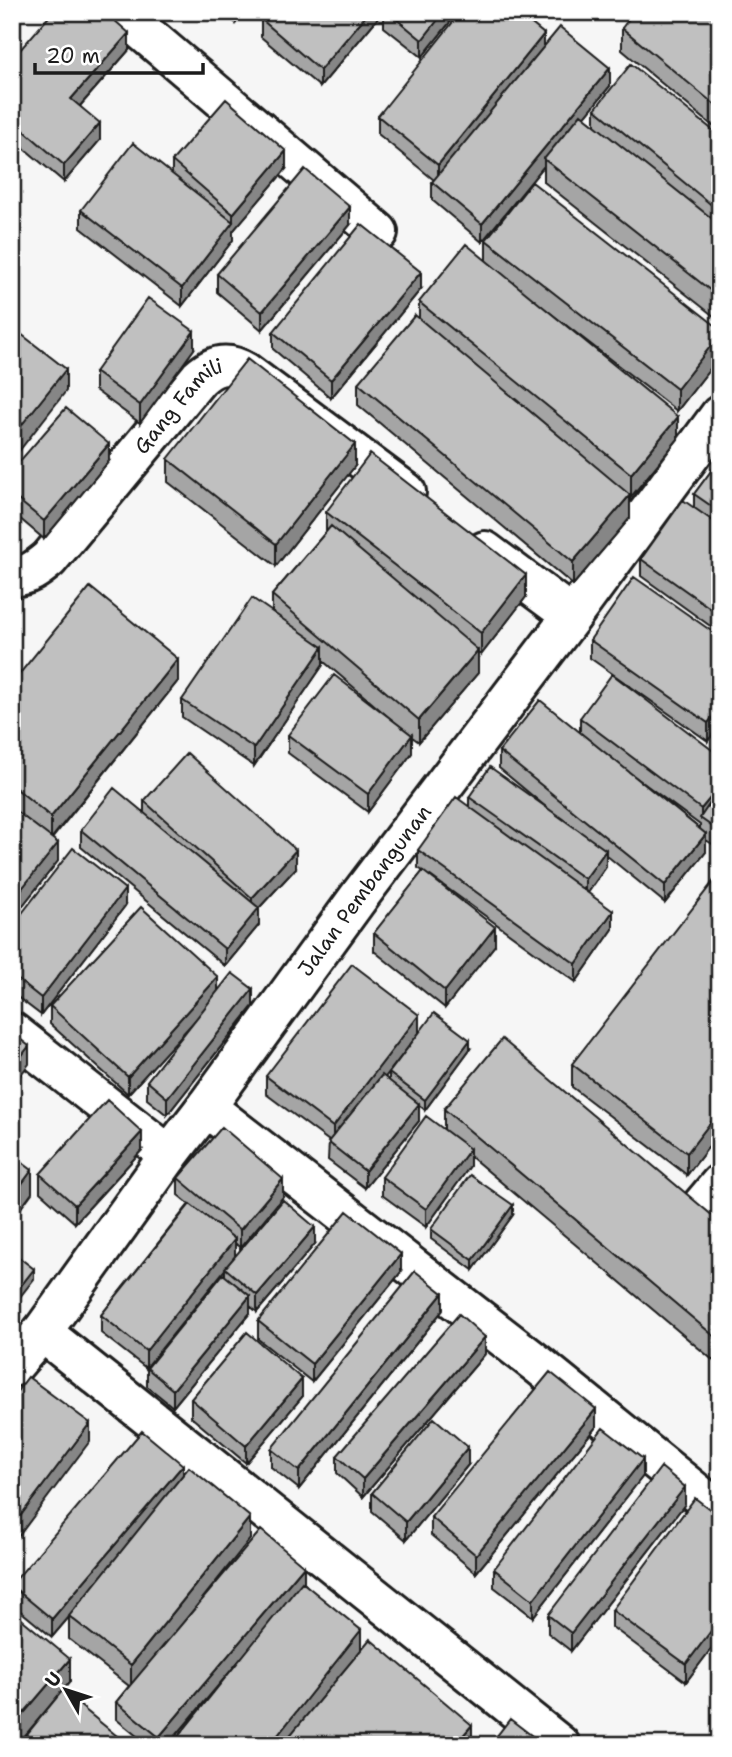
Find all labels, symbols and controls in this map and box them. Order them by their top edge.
scale bar [35,32,203,76]
text: 20 m [46,42,100,70]
street label: Gang Famili [128,352,225,460]
street label: Jalan Pembangunan [292,799,438,982]
north arrow [32,1656,102,1726]
text: U [39,1667,67,1693]

